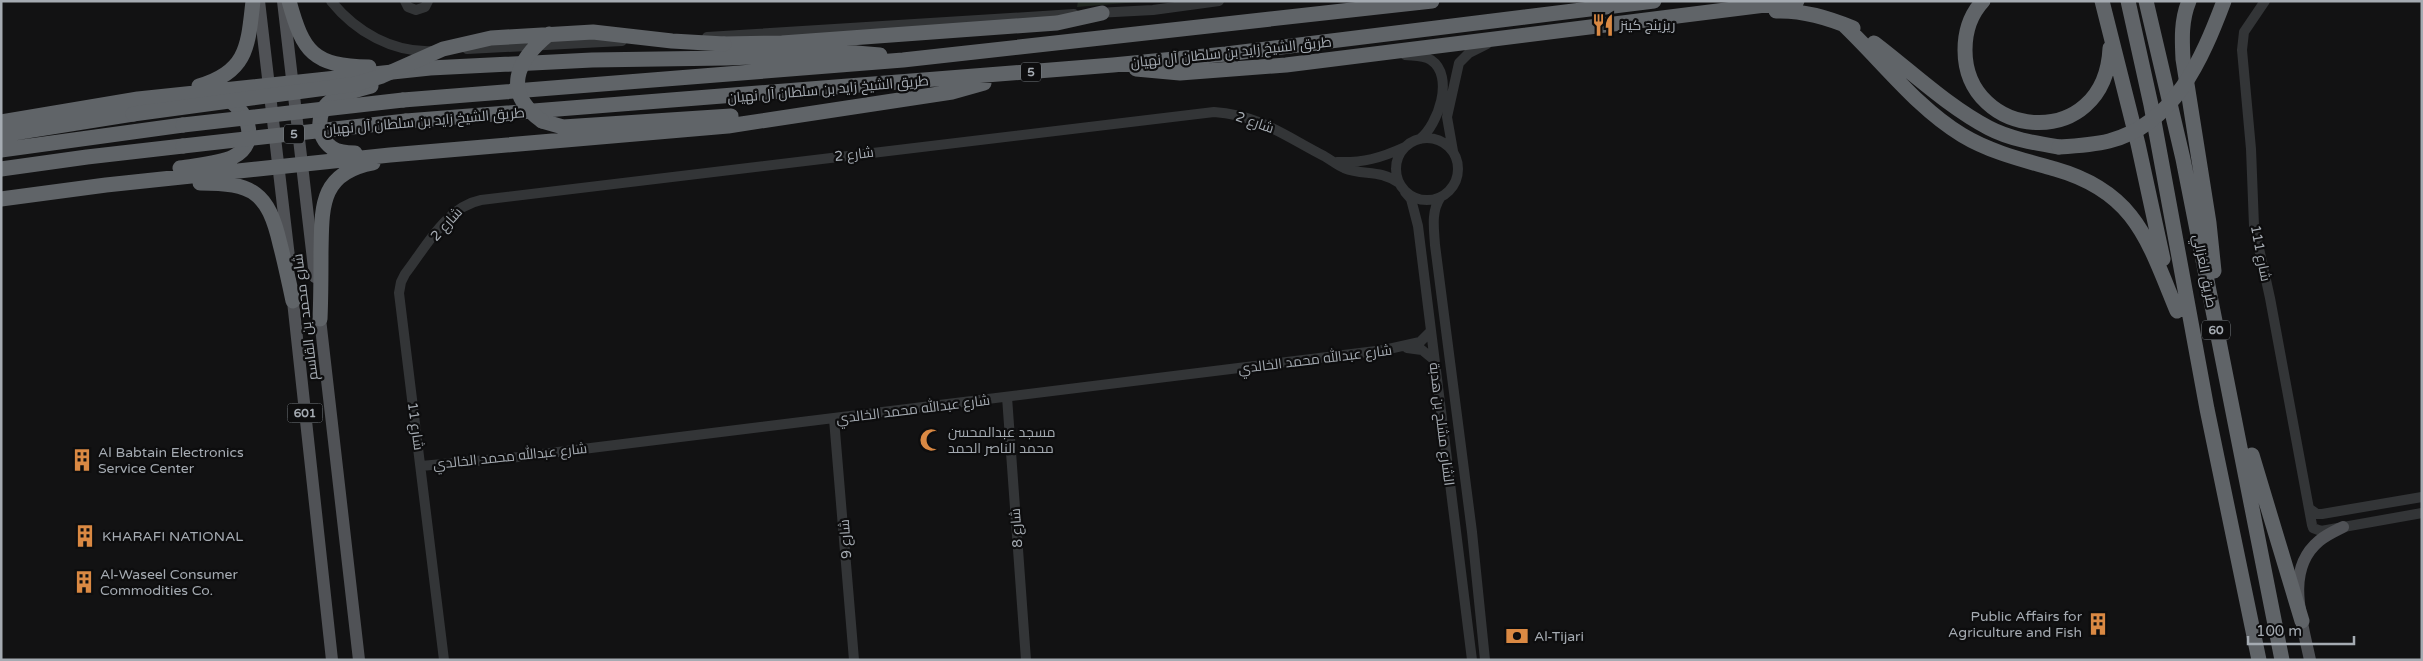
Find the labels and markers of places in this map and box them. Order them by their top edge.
restaurant icon: ريزينج كينز [1590,12,1616,38]
place label: ريزينج كينز [1619,17,1675,34]
place label: مسجد عبدالمحسن محمد الناصر الحمد [948,424,1056,457]
mosque icon: مسجد عبدالمحسن محمد الناصر الحمد [918,427,944,453]
place label: Al Babtain Electronics Service Center [98,444,244,477]
building icon: Al Babtain Electronics Service Center [69,447,95,473]
building icon: KHARAFI NATIONAL [72,523,98,549]
place label: KHARAFI NATIONAL [102,528,243,545]
place label: Al-Waseel Consumer Commodities Co. [100,566,238,599]
building icon: Al-Waseel Consumer Commodities Co. [71,569,97,595]
place label: Public Affairs for Agriculture and Fish [1948,608,2083,641]
building icon: Public Affairs for Agriculture and Fish [2085,611,2111,637]
bank icon: Al-Tijari [1504,623,1530,649]
place label: Al-Tijari [1534,628,1584,645]

